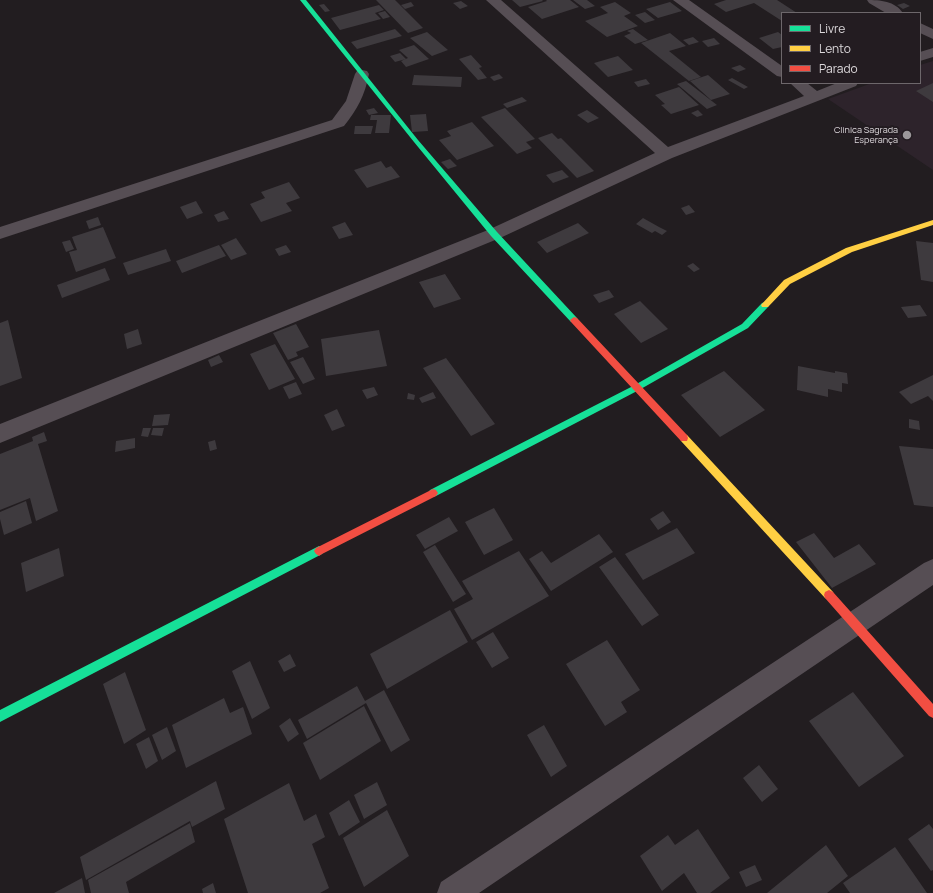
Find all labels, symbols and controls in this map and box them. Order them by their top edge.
legend [781,12,921,84]
text: Livre [819,20,845,37]
text: Lento [819,40,851,57]
text: Parado [819,60,858,77]
place label: Clinica Sagrada Esperança [834,125,898,146]
marker: Clinica Sagrada Esperança [901,129,913,141]

